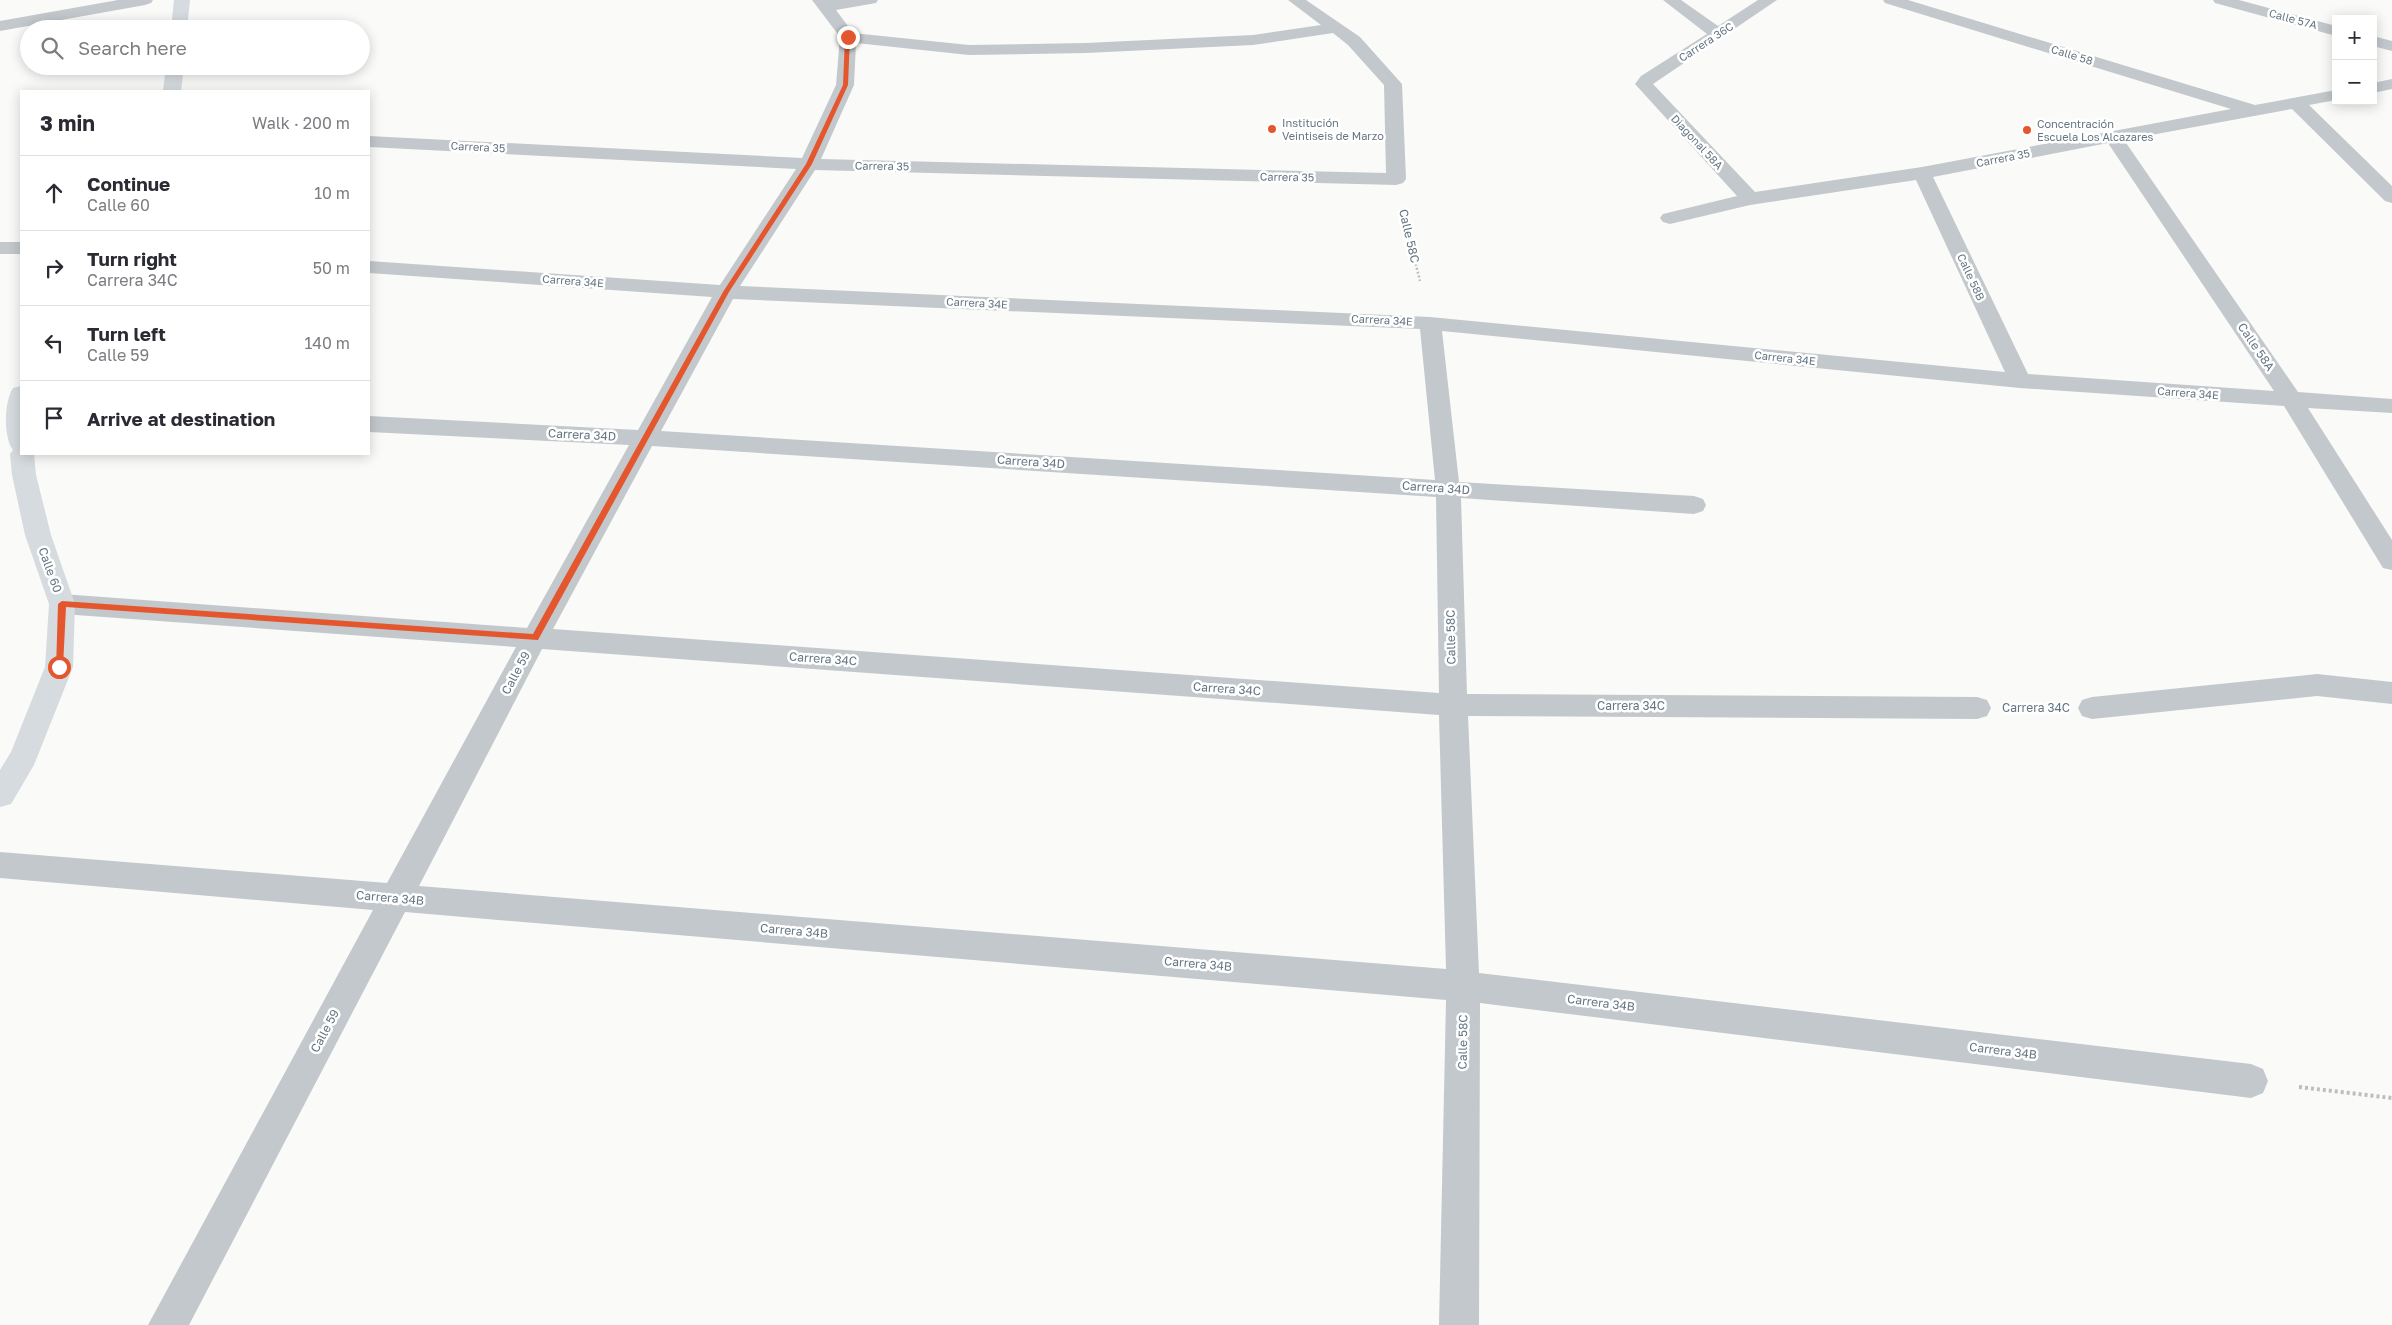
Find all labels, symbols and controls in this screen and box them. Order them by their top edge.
street label: Calle 57A [2268,6,2319,31]
map controls [2332,15,2377,105]
button: + [2332,15,2377,60]
street label: Carrera 36C [1676,19,1735,64]
search box [20,20,370,75]
route end [837,26,860,49]
icon: search [38,34,66,62]
text: Search here [78,36,187,59]
street label: Calle 58 [2050,42,2095,67]
button: − [2332,60,2377,105]
text: 3 min [40,110,95,136]
street label: Diagonal 58A [1669,112,1726,172]
text: Walk · 200 m [252,113,350,133]
place label: Institución Veintiseis de Marzo [1282,116,1384,142]
place label: Concentración Escuela Los Alcazares [2037,117,2154,143]
marker: Institución Veintiseis de Marzo [1266,123,1278,135]
marker: Concentración Escuela Los Alcazares [2021,124,2033,136]
street label: Carrera 35 [450,139,506,154]
street label: Carrera 35 [1975,146,2031,169]
street label: Carrera 35 [855,159,909,172]
street label: Carrera 35 [1260,170,1314,183]
text: Continue [87,172,170,195]
icon: ahead [40,179,68,207]
text: 10 m [314,183,350,203]
text: Calle 60 [87,195,150,215]
street label: Calle 58C [1396,207,1423,264]
text: Turn right [87,247,177,270]
street label: Calle 58B [1955,251,1988,302]
icon: right [40,254,68,282]
text: 50 m [313,258,350,278]
text: Carrera 34C [87,270,178,290]
street label: Carrera 34E [542,272,604,289]
street label: Carrera 34E [946,294,1008,311]
street label: Carrera 34E [1351,311,1413,328]
street label: Calle 58A [2235,320,2278,374]
text: Turn left [87,322,166,345]
icon: left [40,329,68,357]
text: 140 m [304,333,350,353]
text: Calle 59 [87,345,149,365]
street label: Carrera 34E [1754,348,1817,367]
street label: Carrera 34E [2157,384,2219,401]
icon: arrive [40,404,68,432]
text: Arrive at destination [87,407,275,430]
street label: Carrera 34D [548,425,616,444]
street label: Carrera 34D [996,452,1066,471]
street label: Carrera 34D [1401,478,1471,497]
street label: Calle 60 [35,545,66,595]
street label: Calle 58C [1443,609,1458,665]
street label: Calle 59 [498,649,533,697]
street label: Carrera 34C [789,649,857,668]
route start [48,656,71,679]
street label: Carrera 34C [1193,679,1261,698]
street label: Carrera 34C [1597,698,1665,713]
street label: Carrera 34C [2002,700,2070,715]
street label: Carrera 34B [356,887,425,908]
street label: Carrera 34B [760,920,829,941]
street label: Carrera 34B [1164,953,1233,974]
street label: Carrera 34B [1566,991,1636,1014]
street label: Calle 59 [307,1007,342,1055]
street label: Calle 58C [1455,1014,1470,1070]
street label: Carrera 34B [1968,1039,2038,1062]

